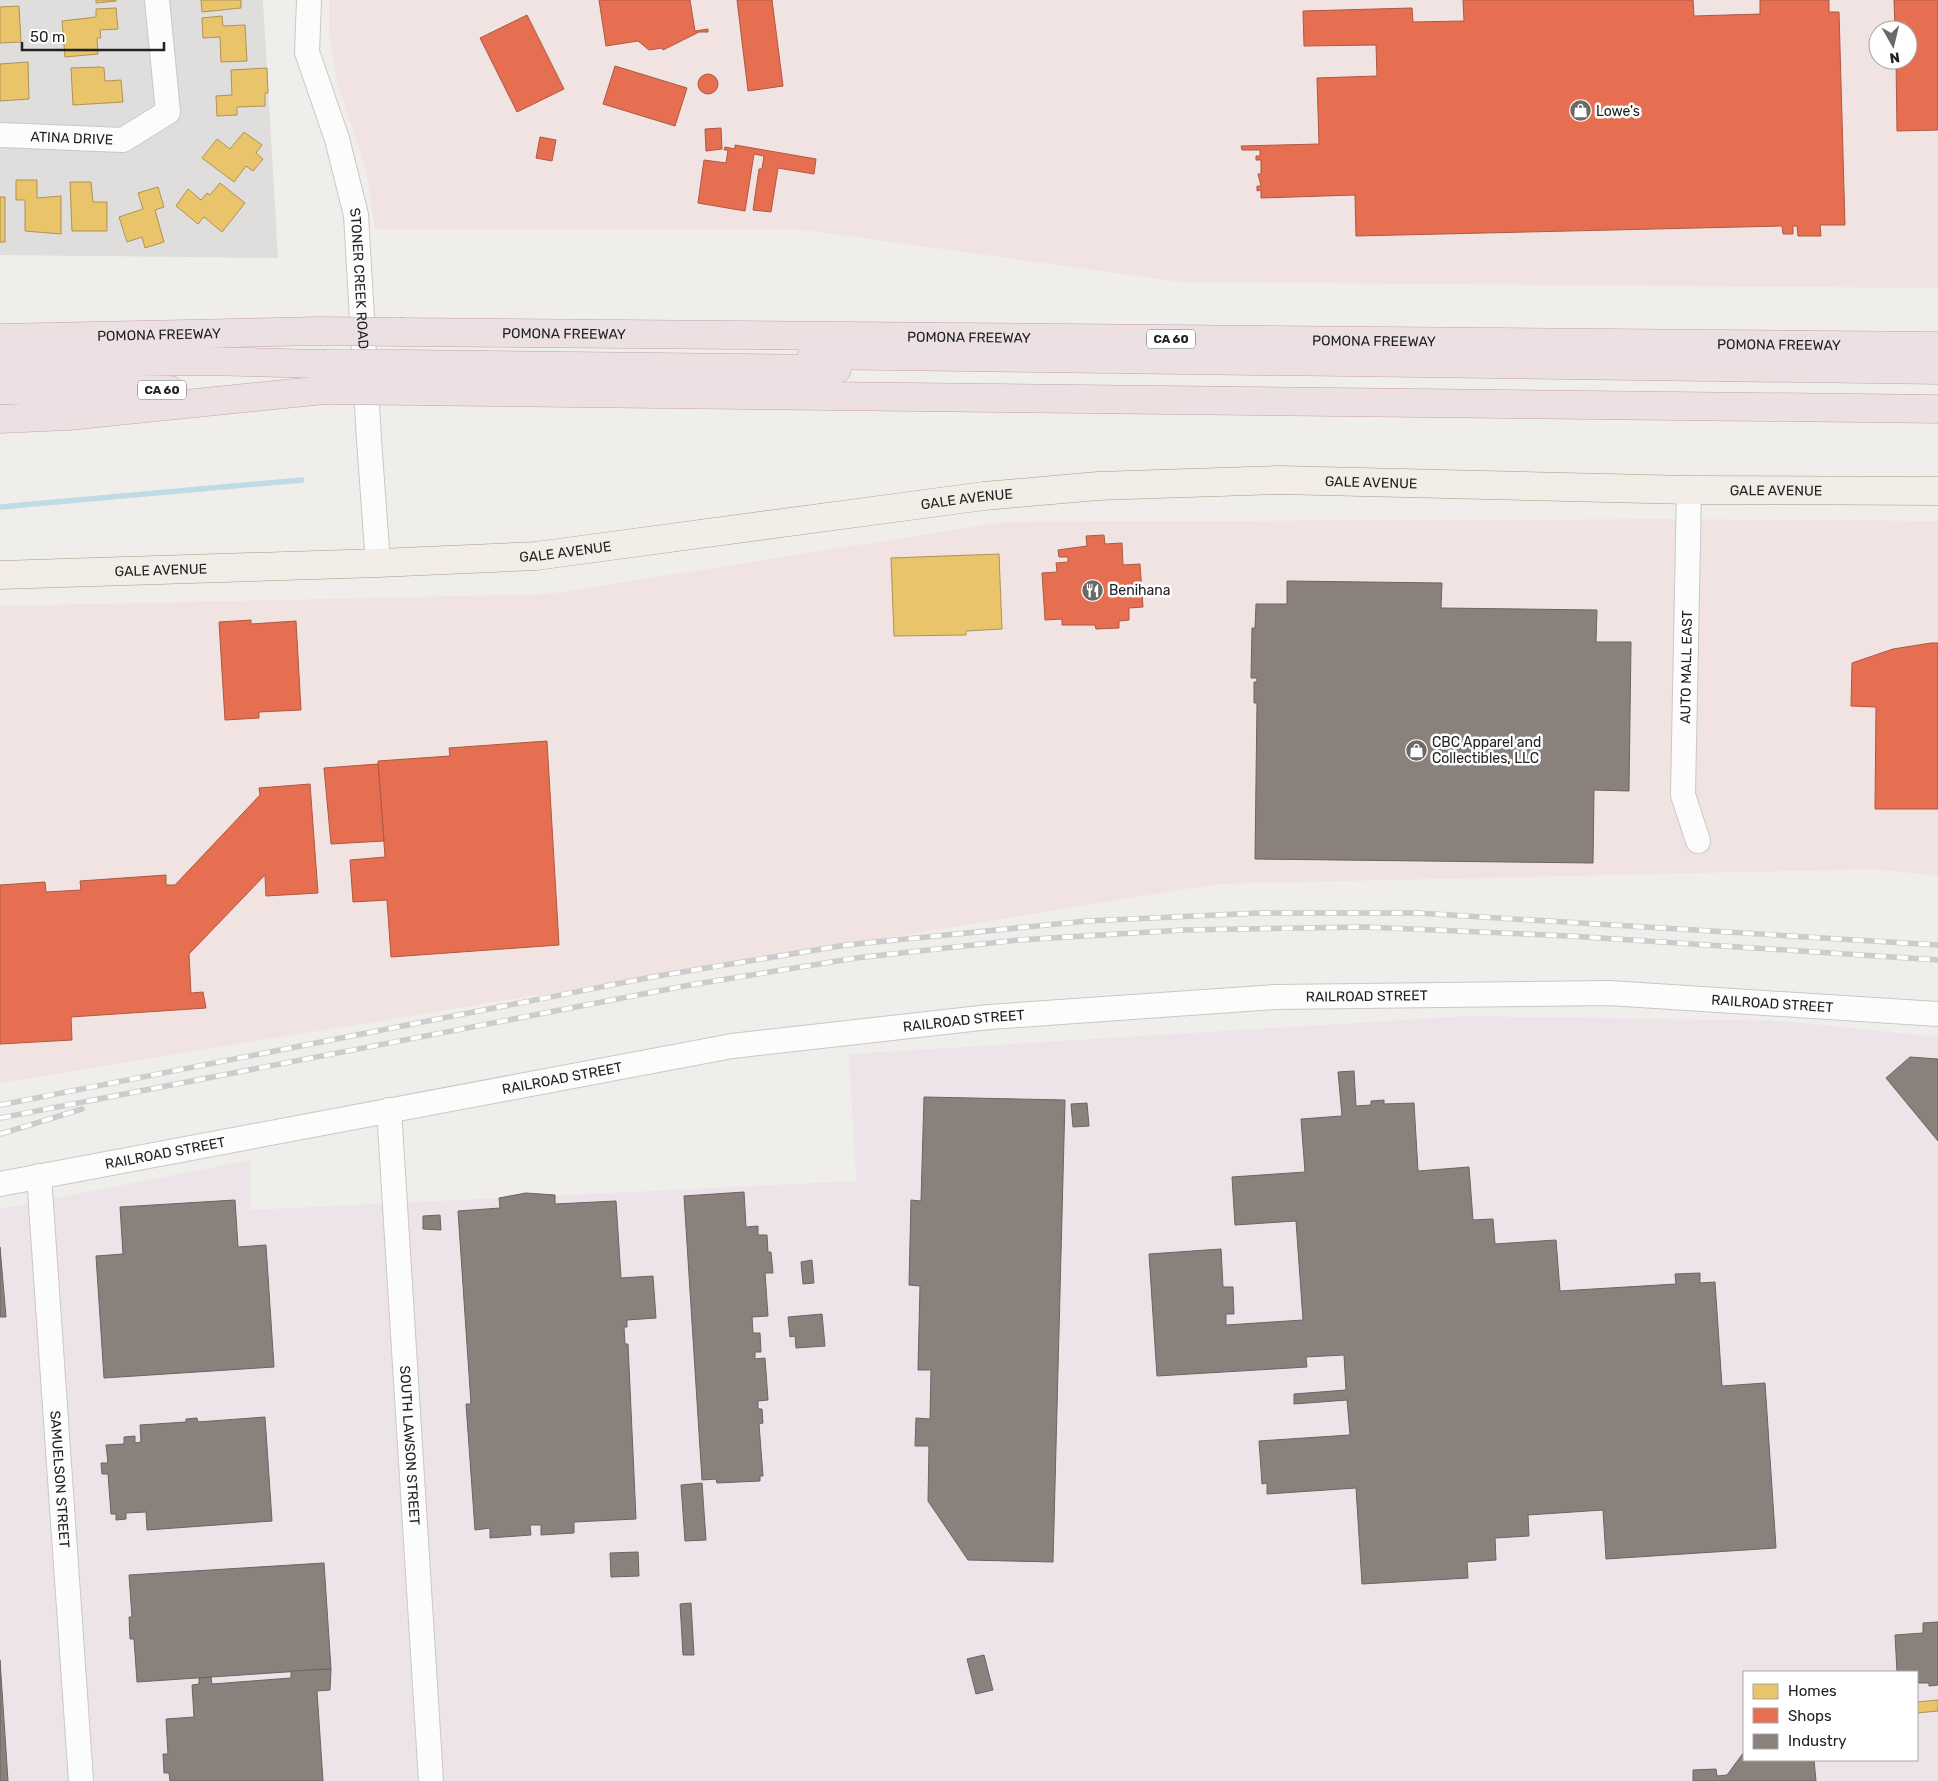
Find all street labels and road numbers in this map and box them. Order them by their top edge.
street label: ATINA DRIVE [30,128,114,149]
street label: STONER CREEK ROAD [346,206,372,350]
street label: POMONA FREEWAY [97,325,221,345]
street label: POMONA FREEWAY [502,325,626,343]
street label: POMONA FREEWAY [907,329,1031,347]
road number: CA 60 [1147,329,1195,348]
street label: POMONA FREEWAY [1312,332,1436,350]
street label: POMONA FREEWAY [1717,336,1841,354]
road number: CA 60 [138,380,186,400]
street label: GALE AVENUE [1325,473,1418,492]
street label: GALE AVENUE [1730,482,1822,500]
street label: GALE AVENUE [920,486,1014,513]
street label: GALE AVENUE [519,538,612,566]
street label: GALE AVENUE [114,560,207,580]
street label: AUTO MALL EAST [1677,610,1696,724]
street label: RAILROAD STREET [1306,987,1428,1006]
street label: RAILROAD STREET [1711,992,1834,1016]
street label: RAILROAD STREET [902,1007,1025,1036]
street label: RAILROAD STREET [501,1059,624,1098]
street label: RAILROAD STREET [104,1134,227,1173]
street label: SOUTH LAWSON STREET [396,1365,423,1526]
street label: SAMUELSON STREET [46,1410,73,1549]

